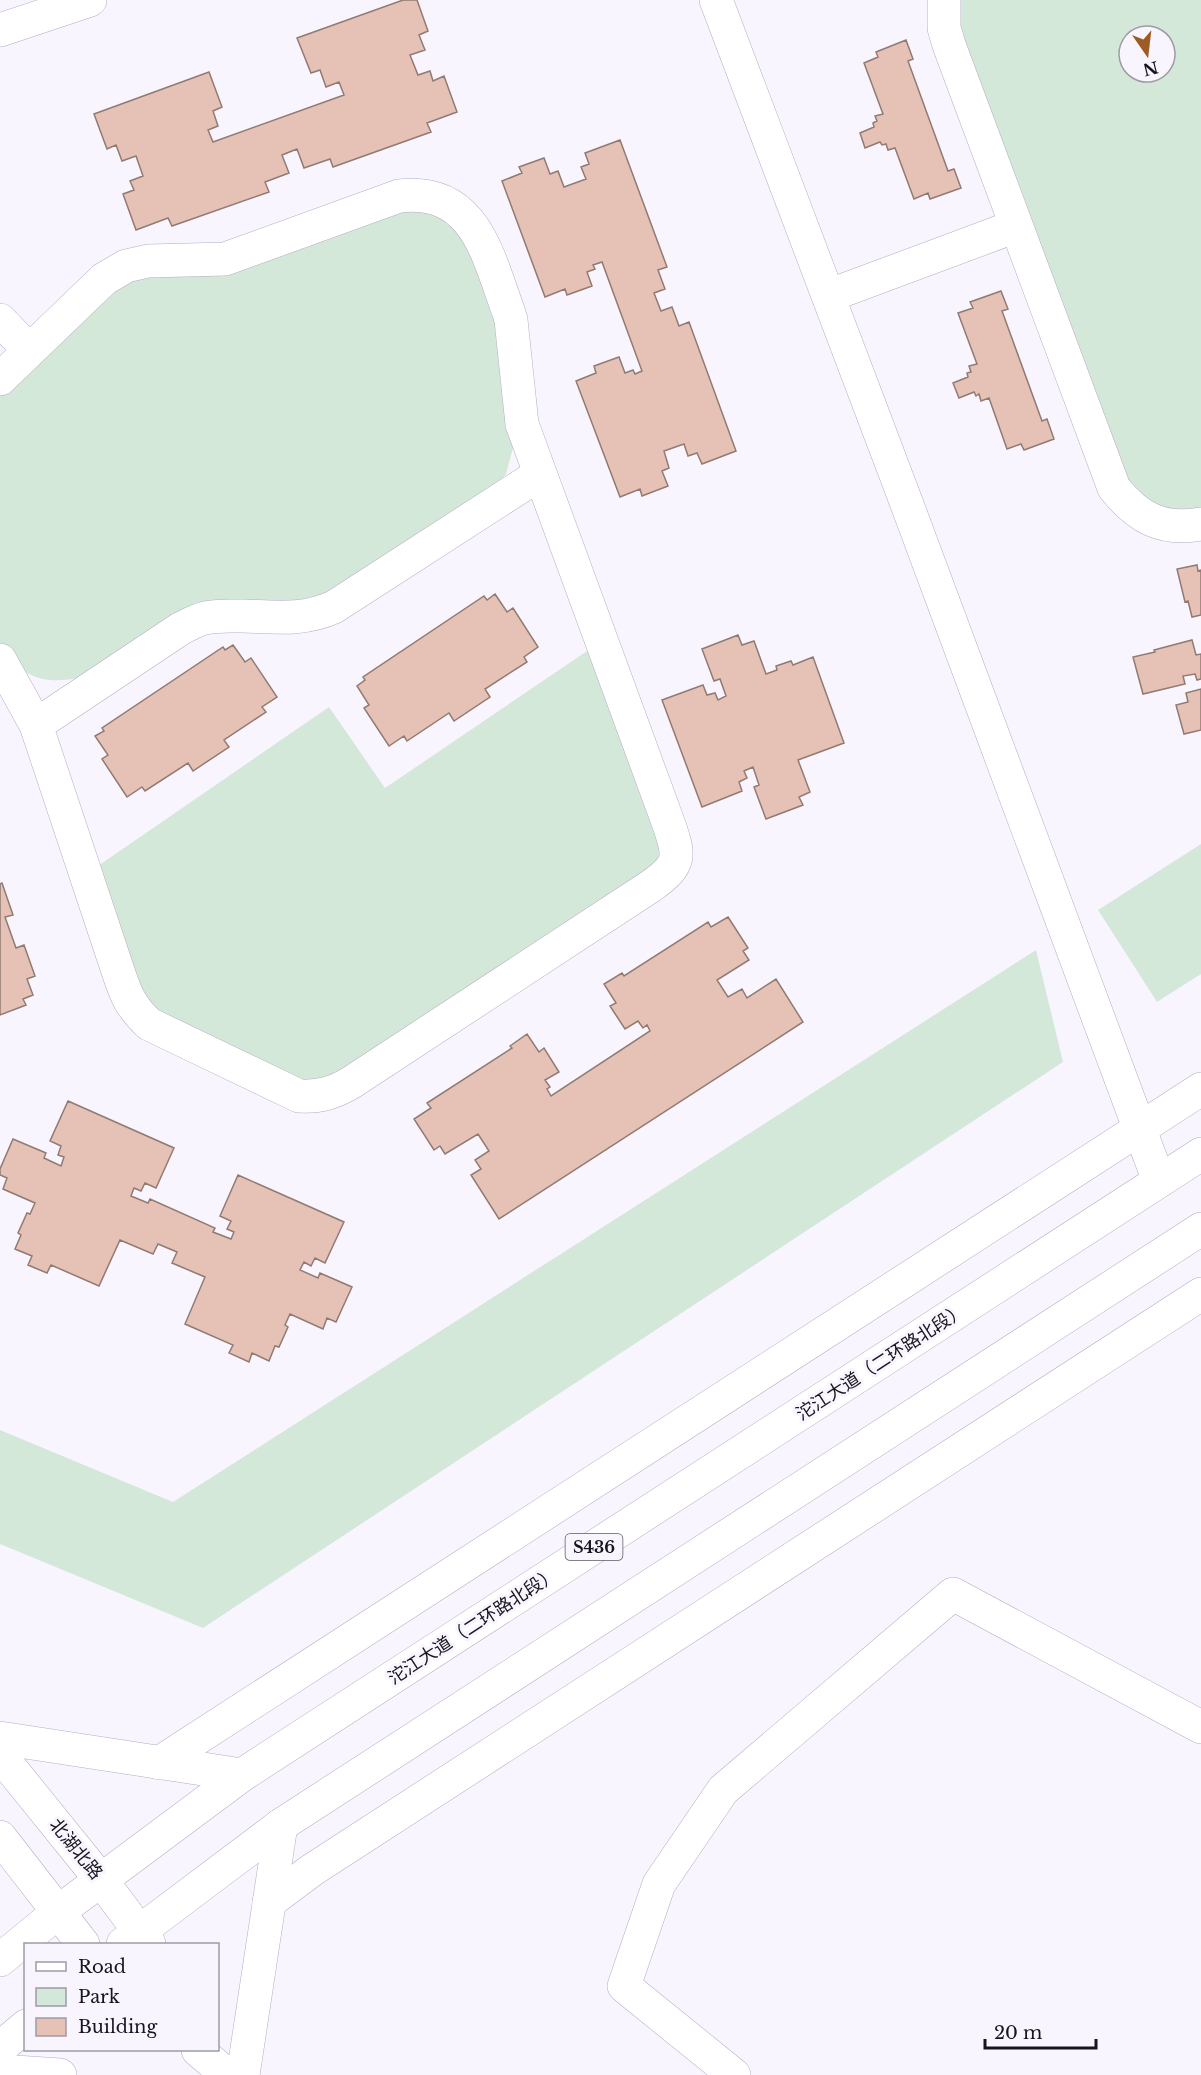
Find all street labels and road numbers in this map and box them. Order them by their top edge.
street label: 沱江大道（二环路北段） [792,1299,970,1425]
road number: S436 [566,1534,622,1560]
street label: 沱江大道（二环路北段） [384,1563,562,1689]
street label: 北湖北路 [45,1814,107,1884]

